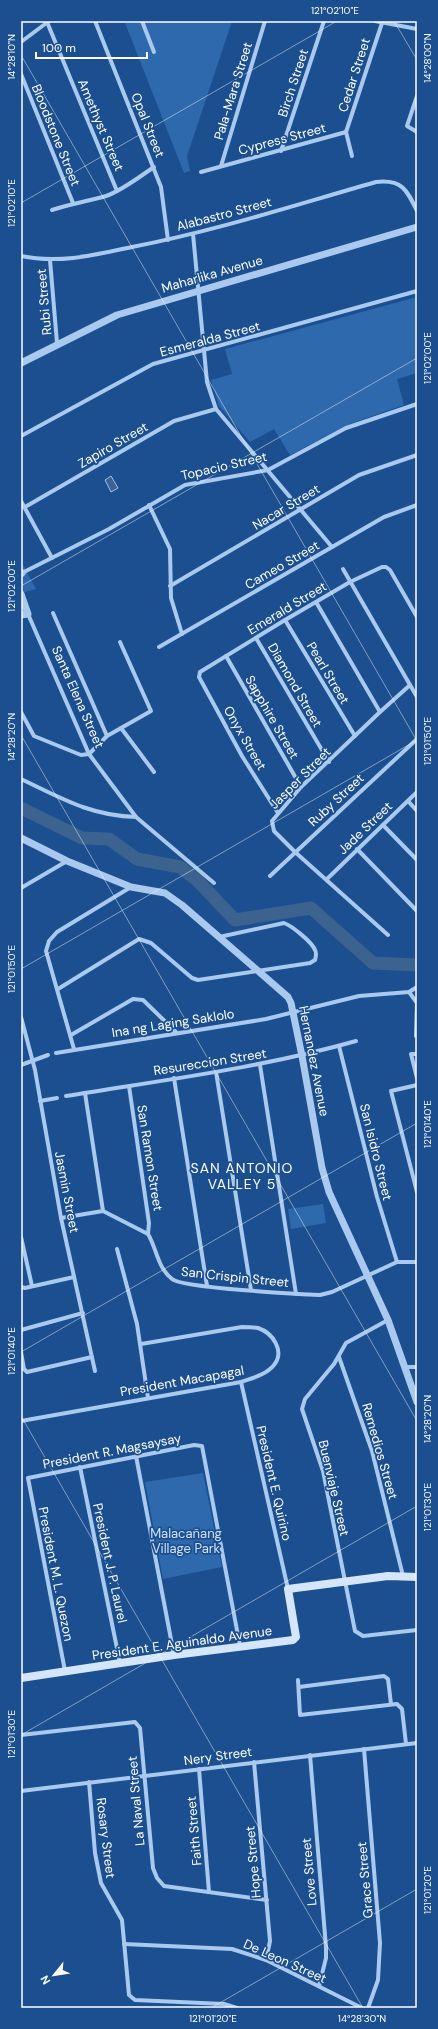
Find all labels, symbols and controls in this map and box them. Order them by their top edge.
text: 121°02'10"E [311,4,359,17]
text: 14°28'00"N [421,33,434,83]
text: 14°28'10"N [5,34,18,80]
scale bar [36,34,147,60]
street label: Cedar Street [334,36,374,114]
text: 100 m [42,40,76,56]
street label: Pala-Mara Street [210,40,256,142]
street label: Birch Street [274,47,312,119]
street label: Amethyst Street [74,76,128,174]
street label: Bloodstone Street [28,82,84,188]
street label: Opal Street [127,90,169,160]
street label: Cypress Street [236,119,328,159]
text: 121°02'10"E [5,179,18,227]
street label: Alabastro Street [175,193,273,235]
street label: Maharlika Avenue [159,251,265,297]
street label: Rubi Street [33,268,55,336]
street label: Esmeralda Street [158,317,262,361]
text: 121°02'00"E [421,332,434,384]
street label: Zapiro Street [75,418,151,472]
street label: Topacio Street [179,448,269,484]
street label: Nacar Street [249,480,323,534]
street label: Cameo Street [242,537,322,593]
text: 121°02'00"E [5,560,18,612]
street label: Emerald Street [244,578,330,638]
street label: Pearl Street [303,639,353,707]
street label: Diamond Street [264,640,326,730]
street label: Santa Elena Street [48,643,108,751]
street label: Sapphire Street [241,672,303,762]
street label: Onyx Street [220,703,270,773]
text: 14°28'20"N [5,713,18,761]
text: 121°01'50"E [421,717,434,765]
street label: Jasper Street [265,743,335,813]
street label: Ruby Street [304,770,368,830]
street label: Jade Street [334,798,396,858]
text: 121°01'50"E [5,945,18,993]
street label: Hernandez Avenue [295,1004,333,1118]
street label: Ina ng Laging Saklolo [110,1005,236,1041]
street label: Resureccion Street [152,1045,268,1079]
text: 121°01'40"E [421,1100,434,1148]
street label: San Isidro Street [356,1102,396,1202]
street label: San Ramon Street [133,1104,167,1212]
street label: Jasmin Street [51,1150,83,1234]
district label: SAN ANTONIO VALLEY 5 [191,1159,293,1193]
street label: San Crispin Street [180,1263,290,1291]
text: 121°01'40"E [5,1327,18,1375]
street label: President Macapagal [119,1362,245,1400]
text: 14°28'20"N [421,1395,434,1443]
street label: Remedios Street [358,1401,402,1501]
street label: President E. Quirino [252,1424,296,1543]
street label: President R. Magsaysay [41,1429,183,1473]
street label: Buenviaje Street [315,1438,353,1538]
text: 121°01'30"E [421,1483,434,1531]
street label: President J. P. Laurel [89,1502,131,1624]
street label: President M. L. Quezon [35,1505,77,1643]
park label: Malacañang Village Park [150,1525,222,1557]
street label: President E. Aguinaldo Avenue [91,1622,273,1664]
text: 121°01'30"E [5,1710,18,1758]
street label: Nery Street [183,1743,253,1769]
street label: La Naval Street [124,1755,148,1847]
street label: Faith Street [183,1796,205,1866]
street label: Rosary Street [93,1797,119,1879]
street label: Hope Street [241,1825,265,1899]
street label: Love Street [298,1837,320,1907]
street label: Grace Street [353,1841,377,1919]
text: 121°01'20"E [421,1866,434,1914]
street label: De Leon Street [241,1935,329,1987]
north arrow [34,1955,74,1995]
text: N [37,1973,53,1987]
text: 121°01'20"E [189,2012,237,2025]
text: 14°28'30"N [338,2012,386,2025]

